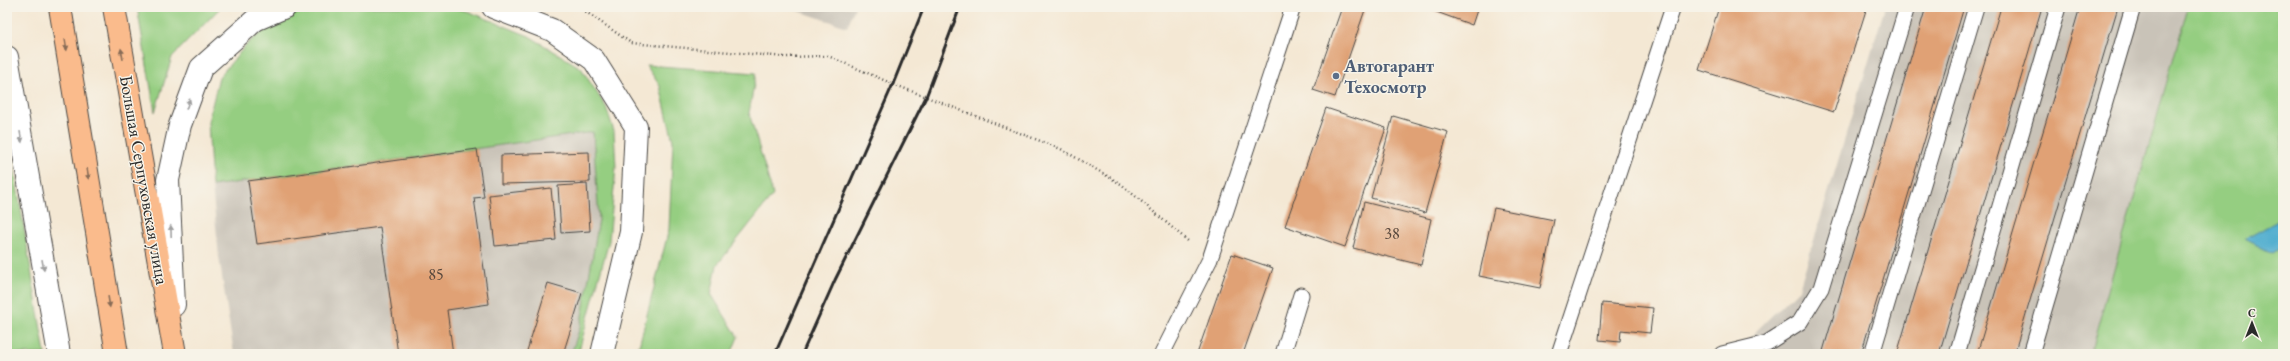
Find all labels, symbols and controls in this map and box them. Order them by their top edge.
one-way arrow [63,39,69,52]
one-way arrow [119,47,125,60]
place label: Автогарант Техосмотр [1343,54,1434,98]
marker: Автогарант Техосмотр [1331,71,1341,81]
street label: Большая Серпуховская улица [115,73,174,287]
one-way arrow [185,97,191,109]
one-way arrow [18,131,24,143]
one-way arrow [85,168,91,180]
house number: 38 [1384,223,1400,244]
one-way arrow [167,225,174,237]
one-way arrow [40,259,46,271]
house number: 85 [428,264,444,285]
one-way arrow [106,296,112,308]
north arrow [2232,303,2272,343]
text: С [2248,306,2256,320]

